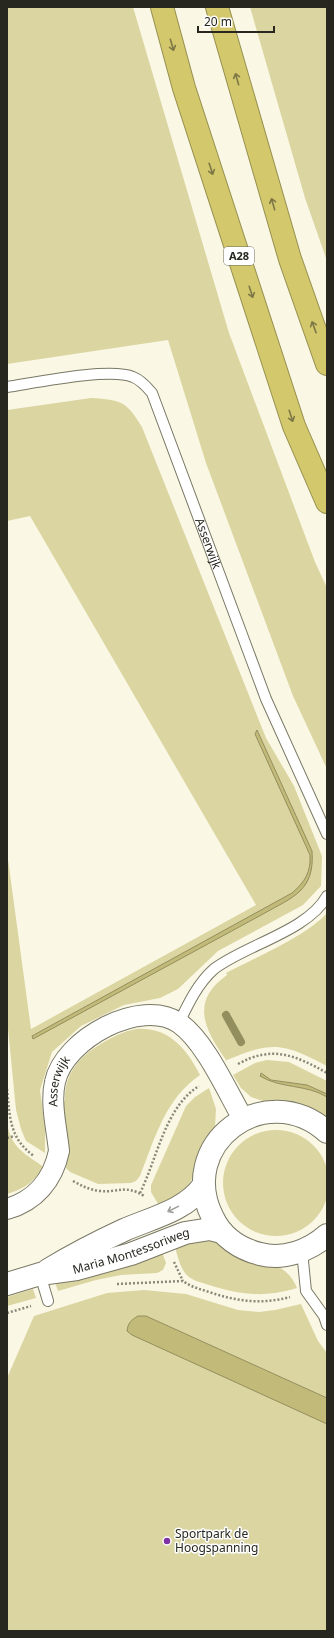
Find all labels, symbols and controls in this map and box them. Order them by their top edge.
scale bar [198,8,274,34]
text: 20 m [204,13,232,30]
one-way arrow [169,38,176,51]
one-way arrow [233,72,240,85]
one-way arrow [207,162,215,174]
one-way arrow [269,197,277,210]
road number: A28 [224,247,254,265]
one-way arrow [248,286,255,299]
one-way arrow [310,321,317,334]
one-way arrow [288,409,295,422]
street label: Asserwijk [191,516,226,572]
street label: Asserwijk [44,1051,74,1107]
one-way arrow [167,1206,179,1213]
street label: Maria Montessoriweg [71,1223,191,1278]
place label: Sportpark de Hoogspanning [175,1525,258,1556]
marker: Sportpark de Hoogspanning [162,1536,172,1546]

